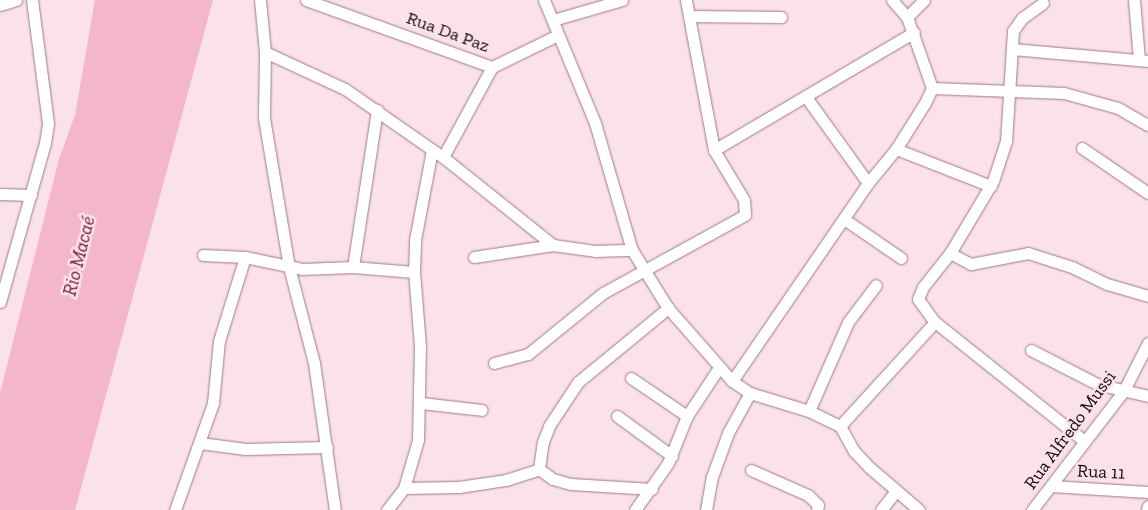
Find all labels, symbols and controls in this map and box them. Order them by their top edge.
street label: Rua Da Paz [404,7,492,57]
water label: Rio Macaé [58,214,100,298]
street label: Rua Alfredo Mussi [1020,366,1120,494]
street label: Rua 11 [1077,460,1125,484]

